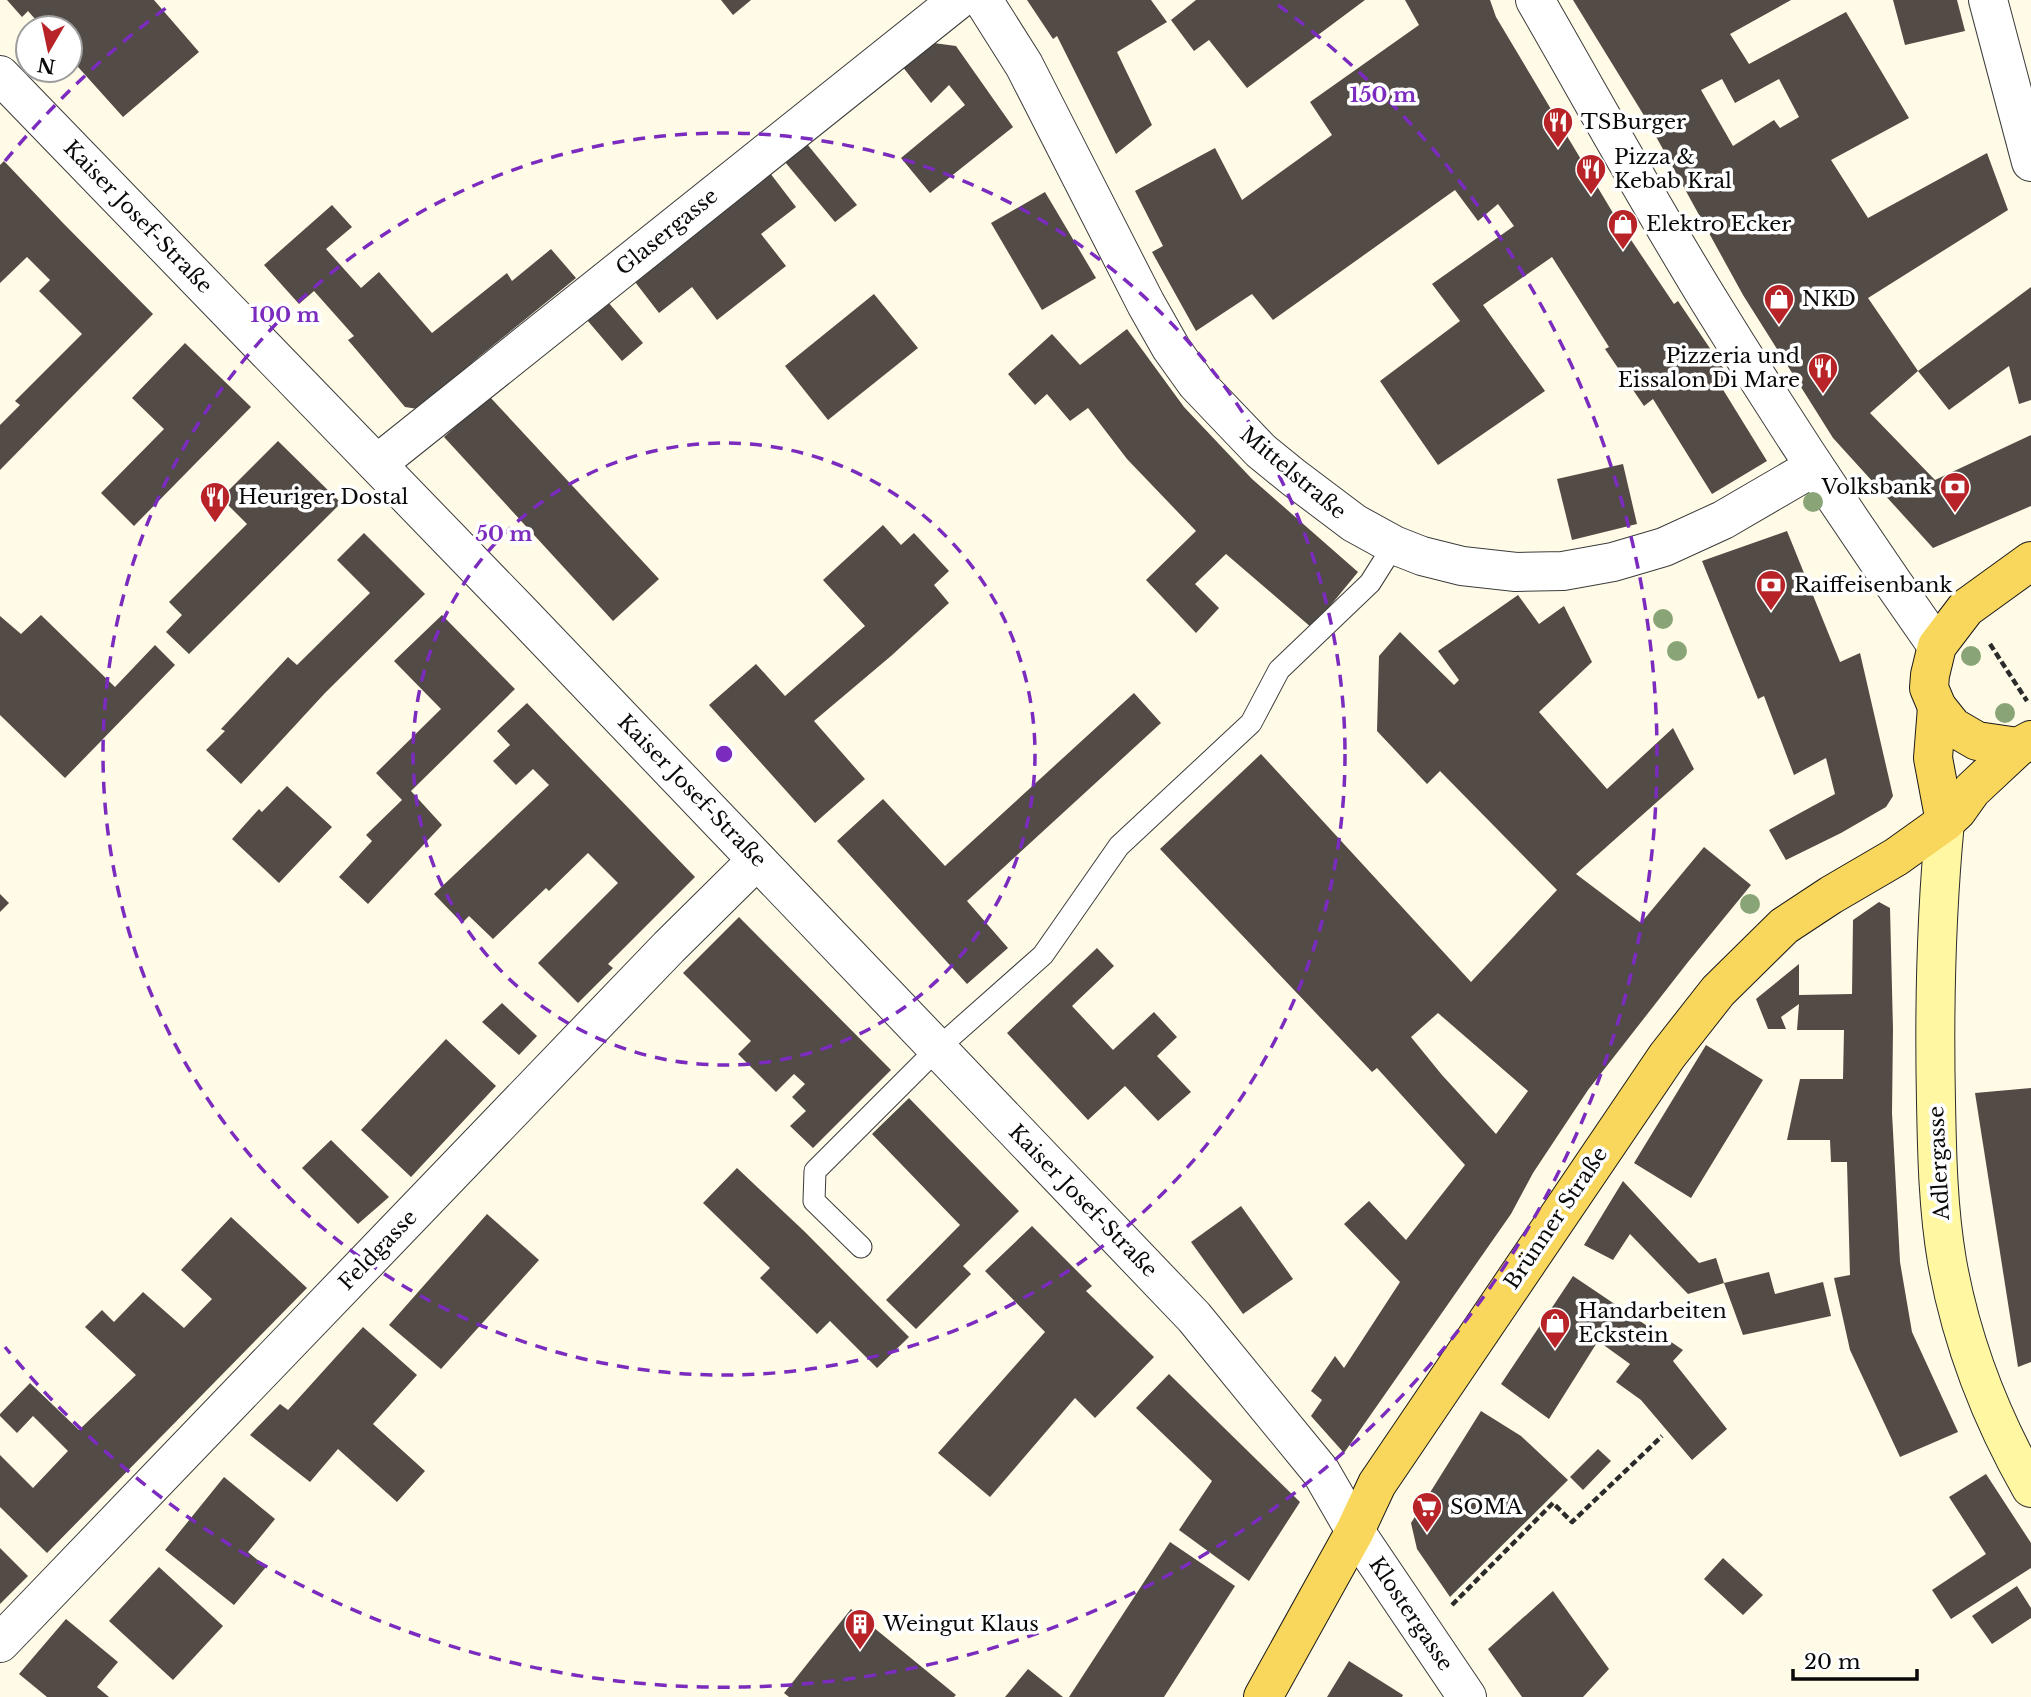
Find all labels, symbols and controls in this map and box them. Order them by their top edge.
north arrow [14,14,84,84]
text: N [36,53,57,78]
text: 150 m [1350,82,1416,108]
restaurant icon: TSBurger [1541,105,1575,149]
place label: TSBurger [1581,109,1686,135]
street label: Kaiser Josef-Straße [58,135,218,299]
place label: Pizza & Kebab Kral [1614,144,1732,194]
restaurant icon: Pizza & Kebab Kral [1574,152,1608,196]
street label: Glasergasse [611,183,723,281]
shop icon: Elektro Ecker [1606,207,1640,251]
place label: Elektro Ecker [1646,211,1791,237]
shop icon: NKD [1762,282,1796,326]
place label: NKD [1802,286,1856,312]
text: 100 m [250,302,320,328]
place label: Pizzeria und Eissalon Di Mare [1618,343,1800,393]
restaurant icon: Pizzeria und Eissalon Di Mare [1806,351,1840,395]
street label: Mittelstraße [1235,421,1351,525]
bank icon: Volksbank [1938,470,1972,514]
place label: Volksbank [1821,474,1932,500]
restaurant icon: Heuriger Dostal [198,480,232,524]
place label: Heuriger Dostal [238,484,409,510]
text: 50 m [475,521,533,547]
bank icon: Raiffeisenbank [1754,568,1788,612]
place label: Raiffeisenbank [1794,572,1952,598]
street label: Kaiser Josef-Straße [612,709,772,873]
centre of rings [712,742,736,766]
street label: Adlergasse [1923,1105,1955,1222]
street label: Kaiser Josef-Straße [1003,1119,1163,1283]
street label: Brünner Straße [1499,1142,1613,1294]
street label: Feldgasse [333,1204,423,1296]
place label: Handarbeiten Eckstein [1578,1298,1727,1348]
shop icon: Handarbeiten Eckstein [1538,1306,1572,1350]
supermarket icon: SOMA [1410,1490,1444,1534]
place label: SOMA [1450,1494,1523,1520]
street label: Klostergasse [1363,1552,1459,1676]
building icon: Weingut Klaus [843,1607,877,1651]
place label: Weingut Klaus [882,1611,1039,1637]
scale bar [1793,1638,1917,1682]
text: 20 m [1804,1649,1861,1675]

